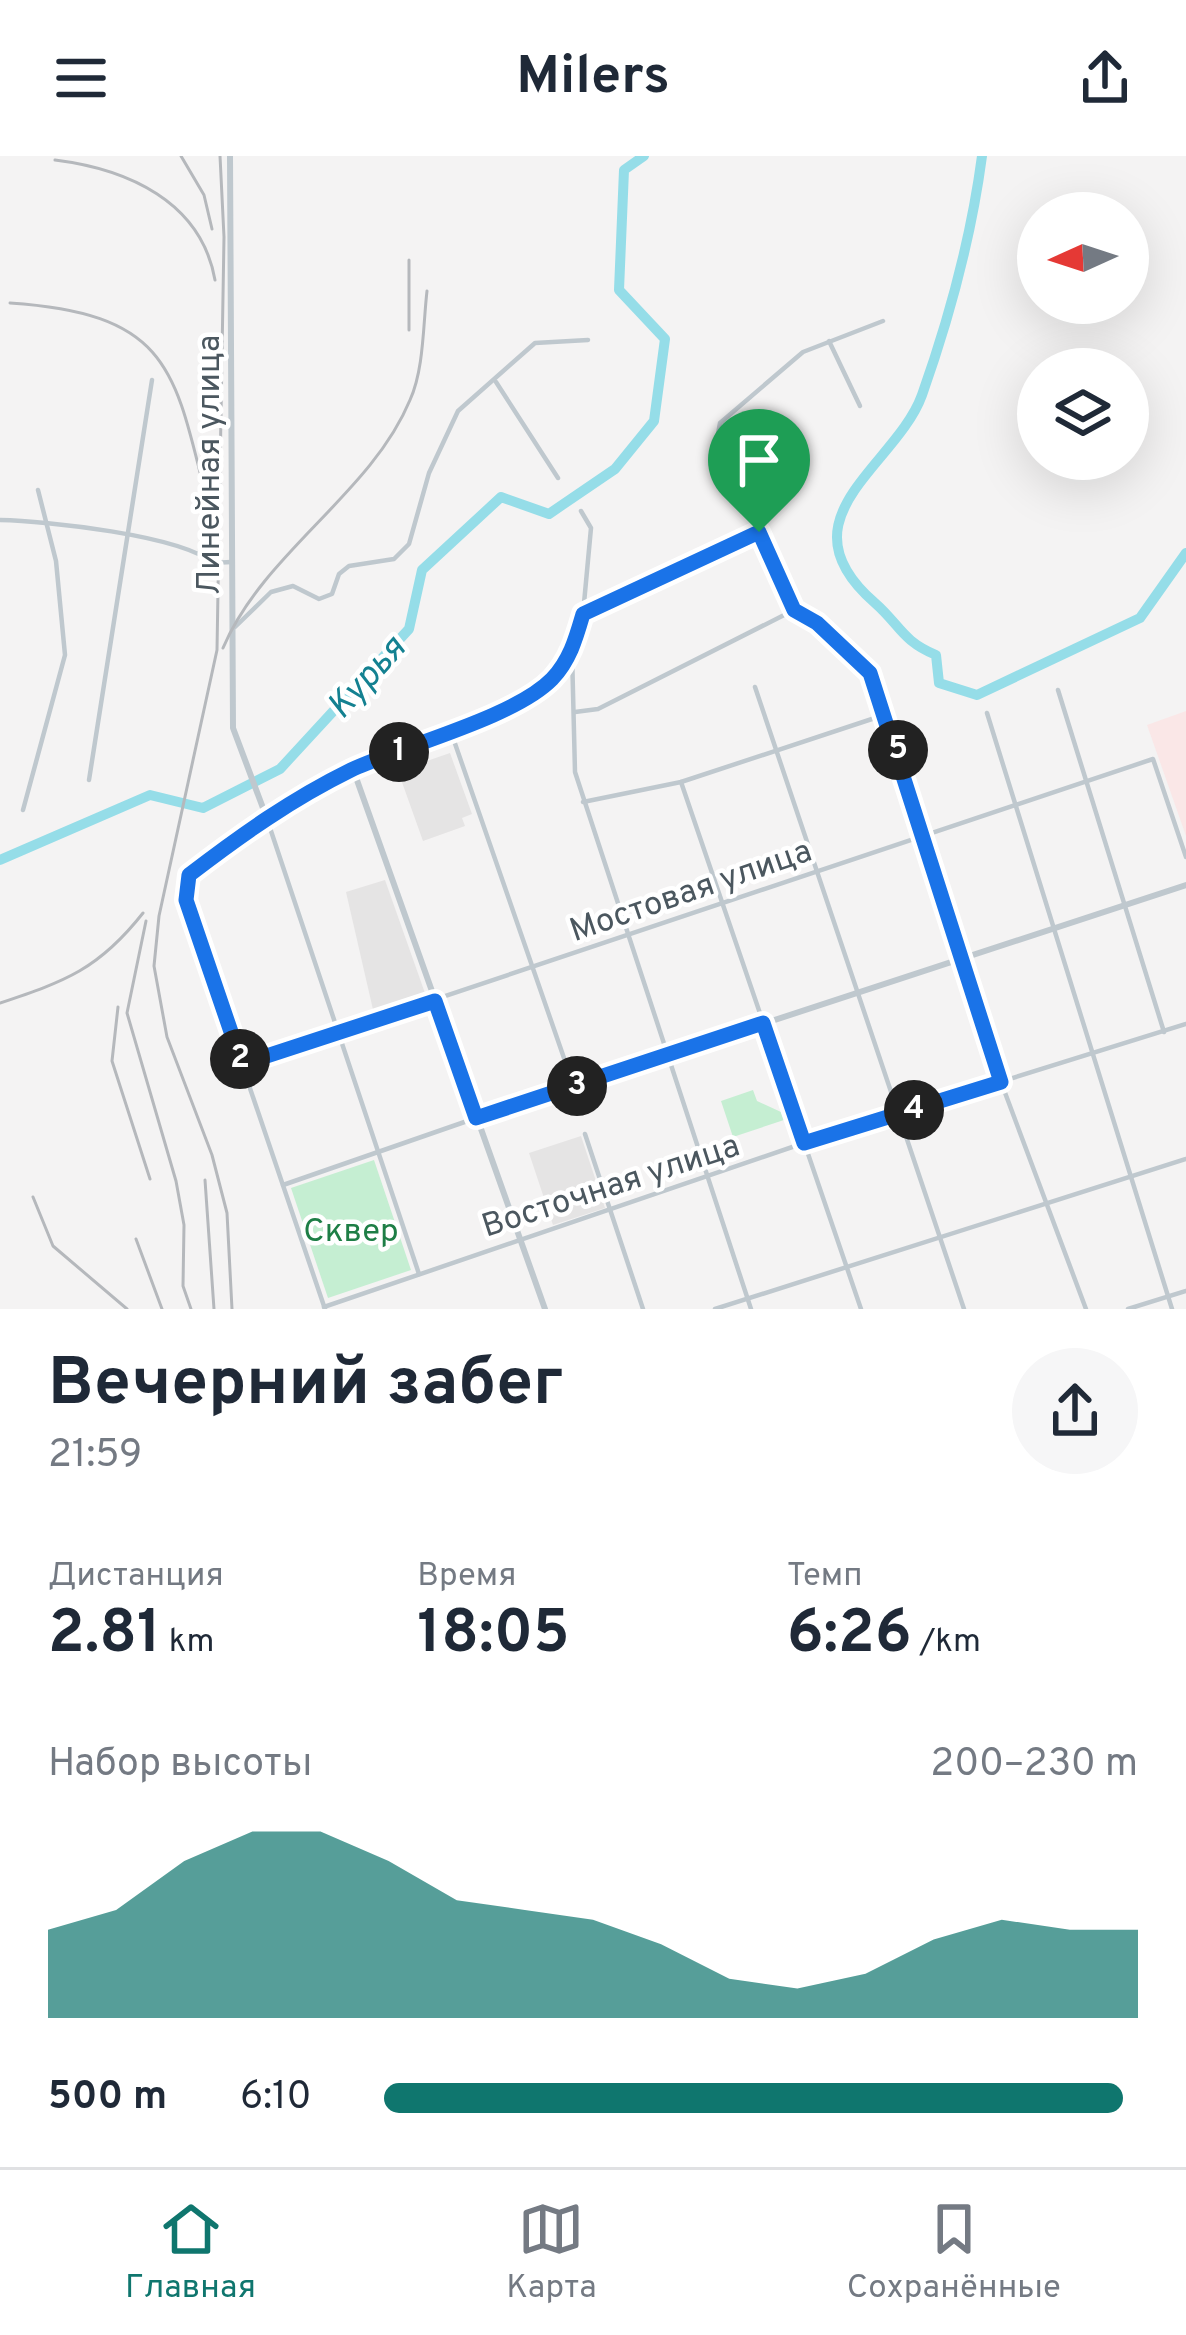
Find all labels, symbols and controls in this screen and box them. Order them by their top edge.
text: Milers [516,44,670,113]
icon: menu [48,45,114,111]
icon: share [1072,45,1138,111]
north arrow [1017,192,1149,324]
map controls [1017,192,1149,480]
street label: Линейная улица [190,335,232,595]
button: layers [1017,348,1149,480]
pin [708,409,810,532]
icon: arrive [726,427,792,493]
water label: Курья [319,626,418,730]
pin: 5 [868,720,928,780]
pin: 1 [369,722,429,782]
text: 5 [888,729,908,771]
text: 1 [392,731,406,773]
street label: Мостовая улица [565,832,818,954]
pin: 2 [210,1029,270,1089]
text: 2 [230,1038,250,1080]
pin: 3 [547,1056,607,1116]
text: 3 [567,1065,587,1107]
pin: 4 [884,1080,944,1140]
text: 4 [903,1089,925,1131]
street label: Восточная улица [477,1126,746,1249]
park label: Сквер [303,1212,399,1254]
text: Вечерний забег [48,1345,563,1428]
button: share [1012,1348,1138,1474]
text: 21:59 [48,1432,142,1481]
text: Дистанция [48,1556,224,1598]
text: Время [417,1556,517,1598]
text: Темп [787,1556,863,1598]
text: 2.81 [48,1598,161,1674]
text: 18:05 [417,1598,570,1674]
text: 6:26 [787,1598,912,1674]
text: km [161,1622,214,1664]
text: /km [912,1622,981,1664]
text: Набор высоты [48,1741,312,1790]
text: 200–230 m [930,1741,1138,1790]
text: 500 m [48,2074,167,2123]
text: 6:10 [240,2074,312,2123]
tab: Главная [125,2196,256,2310]
tab: Карта [506,2196,597,2310]
tab: Сохранённые [847,2196,1061,2310]

